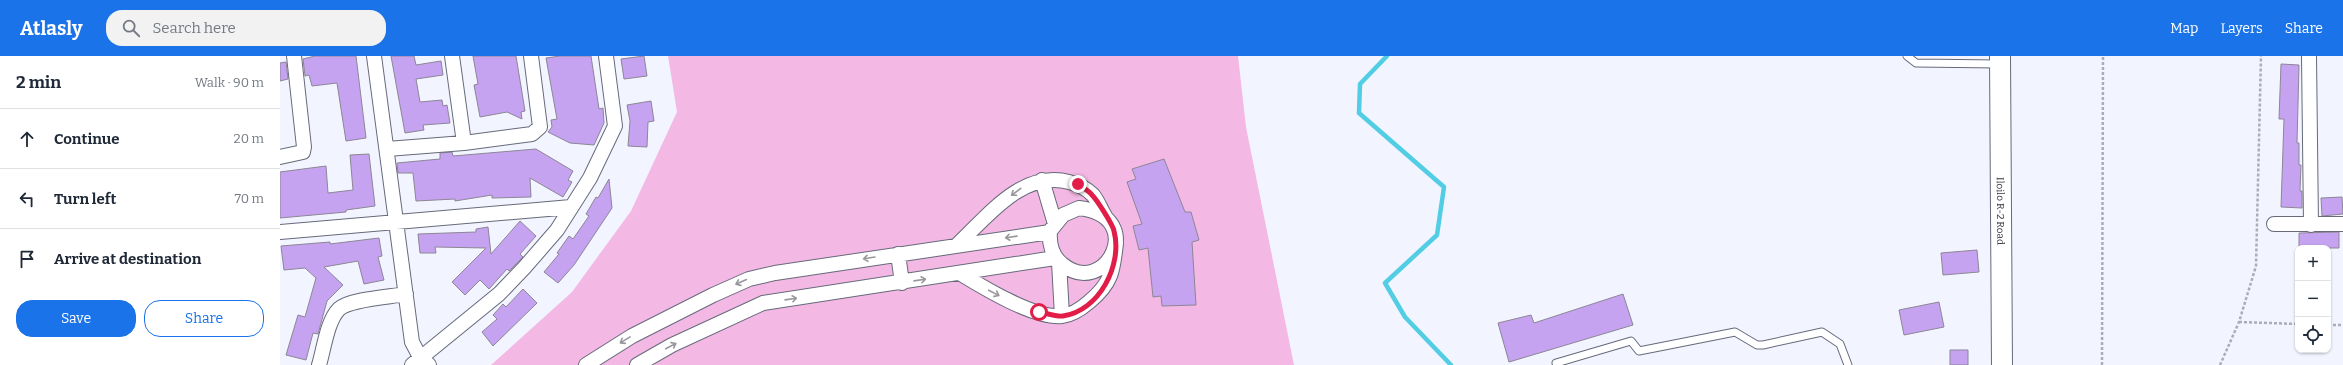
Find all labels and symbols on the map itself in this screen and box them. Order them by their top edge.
route end [1069,175,1087,193]
street label: Iloilo R-2 Road [1994,177,2006,245]
one-way arrow [1010,188,1021,196]
one-way arrow [1005,233,1018,241]
one-way arrow [863,254,876,262]
one-way arrow [913,276,926,284]
one-way arrow [736,279,748,286]
one-way arrow [988,290,1000,298]
one-way arrow [785,295,798,303]
route start [1030,303,1048,321]
one-way arrow [619,337,631,345]
one-way arrow [665,341,677,349]

